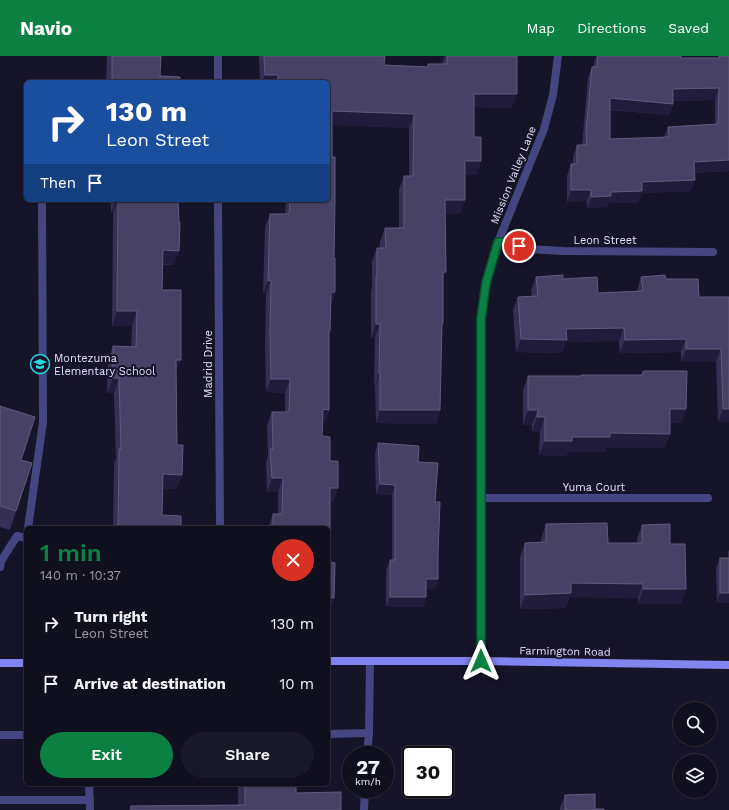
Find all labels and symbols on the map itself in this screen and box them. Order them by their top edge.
street label: Mission Valley Lane [488,124,539,226]
pin [502,229,536,263]
street label: Leon Street [573,234,637,247]
street label: Madrid Drive [202,330,215,398]
place label: Montezuma Elementary School [54,352,156,378]
school or university icon: Montezuma Elementary School [29,353,51,375]
street label: Yuma Court [563,481,626,494]
position arrow [460,640,502,682]
street label: Farmington Road [519,644,611,659]
speed limit sign: 30 [402,746,454,798]

